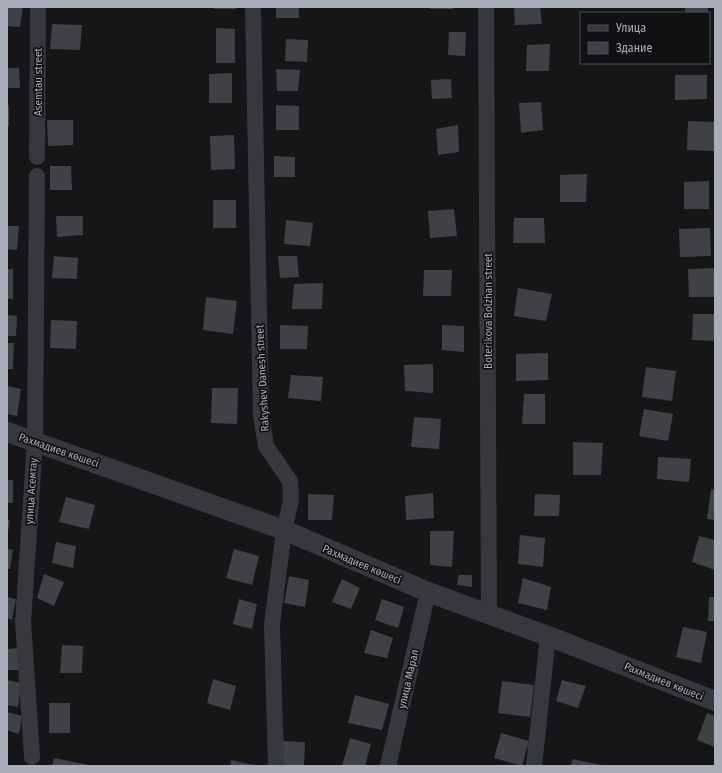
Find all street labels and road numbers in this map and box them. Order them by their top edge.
street label: Asemtau street [32,48,45,116]
street label: Boterikova Bolzhan street [482,253,495,369]
street label: Rakyshev Danesh street [253,324,272,432]
street label: Рахмадиев көшесі [17,431,101,470]
street label: улица Асемтау [23,457,40,525]
street label: Рахмадиев көшесі [321,542,403,587]
street label: улица Марал [395,648,422,710]
street label: Рахмадиев көшесі [622,660,705,703]

